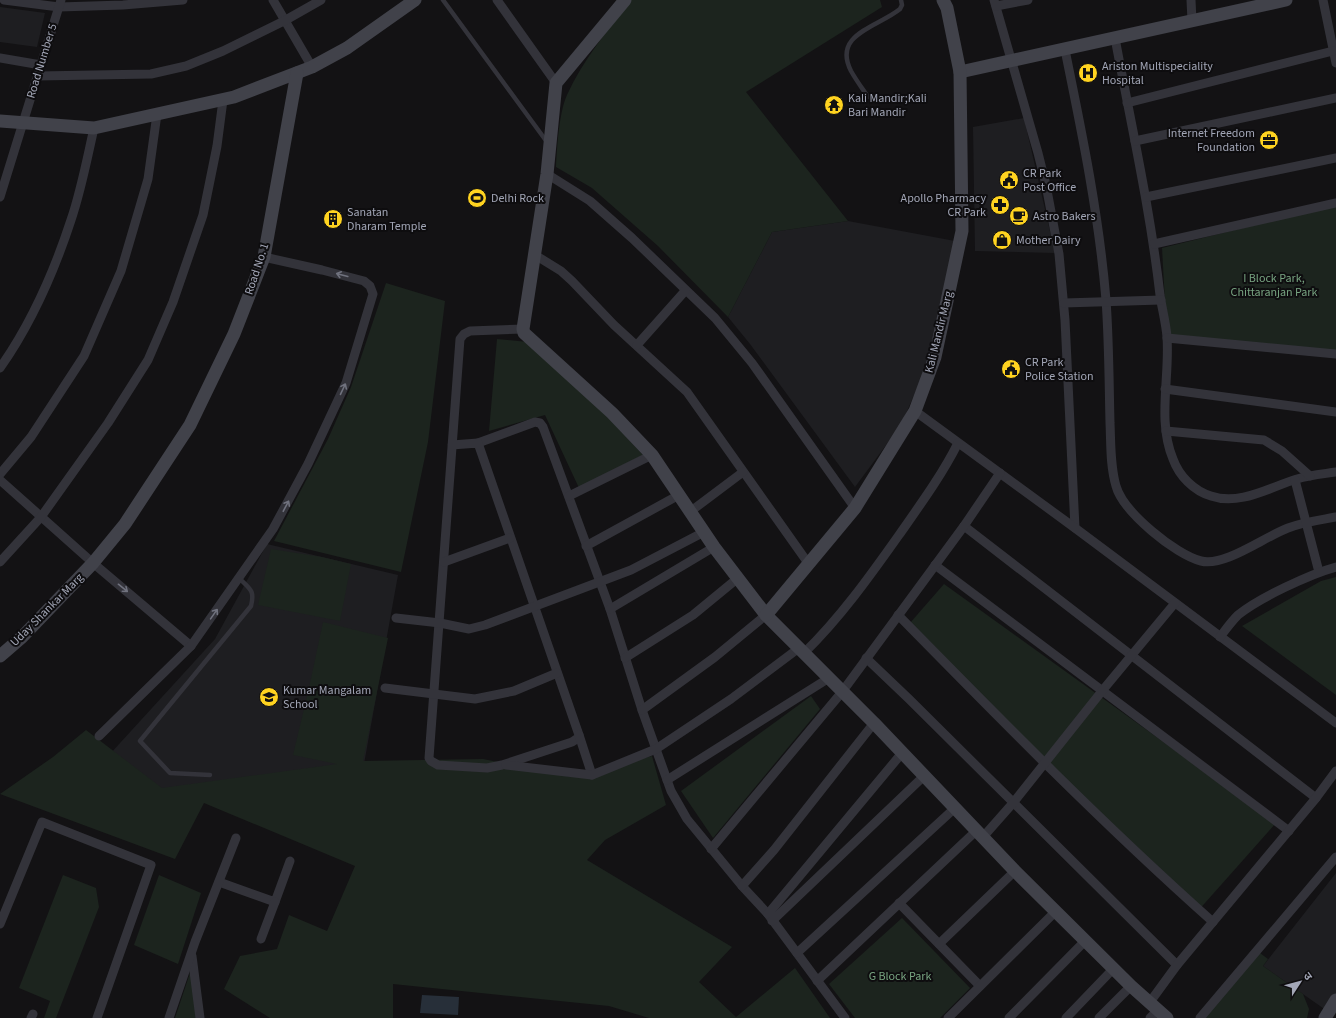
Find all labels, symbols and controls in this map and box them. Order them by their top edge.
street label: Road Number 5 [23,21,61,101]
place label: Ariston Multispeciality Hospital [1102,58,1213,89]
hospital icon: Ariston Multispeciality Hospital [1077,62,1099,84]
place label: Kali Mandir;Kali Bari Mandir [848,90,927,121]
temple icon: Kali Mandir;Kali Bari Mandir [823,94,845,116]
place label: Internet Freedom Foundation [1168,125,1255,156]
office icon: Internet Freedom Foundation [1258,129,1280,151]
place label: CR Park Post Office [1023,165,1076,196]
public building icon: CR Park Post Office [998,169,1020,191]
sports icon: Delhi Rock [466,187,488,209]
place label: Delhi Rock [491,190,544,207]
place label: Apollo Pharmacy CR Park [901,190,986,221]
pharmacy icon: Apollo Pharmacy CR Park [989,194,1011,216]
place label: Sanatan Dharam Temple [347,204,426,235]
cafe icon: Astro Bakers [1008,205,1030,227]
building icon: Sanatan Dharam Temple [322,208,344,230]
place label: Astro Bakers [1033,208,1096,225]
shop icon: Mother Dairy [991,229,1013,251]
place label: Mother Dairy [1016,232,1081,249]
street label: Road No. 1 [241,241,273,297]
park label: I Block Park, Chittaranjan Park [1231,270,1318,301]
one-way arrow [335,271,348,278]
street label: Kali Mandir Marg [921,289,957,375]
place label: CR Park Police Station [1025,354,1093,385]
public building icon: CR Park Police Station [1000,358,1022,380]
one-way arrow [340,384,347,396]
one-way arrow [283,500,290,512]
street label: Uday Shankar Marg [7,570,87,650]
one-way arrow [118,584,129,592]
one-way arrow [210,609,218,620]
place label: Kumar Mangalam School [283,682,371,713]
school or university icon: Kumar Mangalam School [258,686,280,708]
north arrow [1280,962,1320,1002]
park label: G Block Park [869,968,931,985]
text: उ [1300,969,1316,984]

